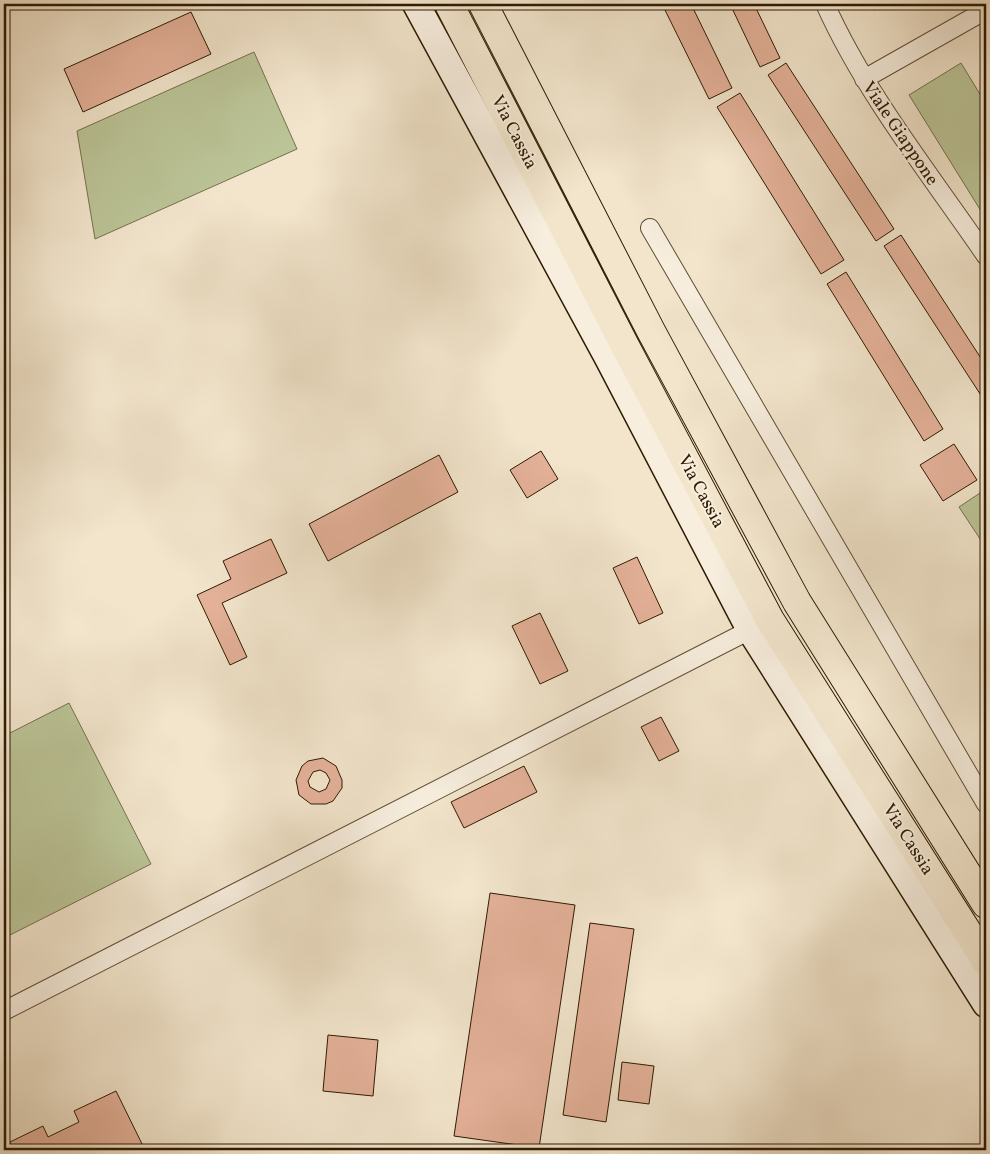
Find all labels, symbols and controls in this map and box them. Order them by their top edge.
street label: Viale Giappone [856,77,944,191]
street label: Via Cassia [484,91,543,174]
street label: Via Cassia [671,451,730,533]
street label: Via Cassia [876,799,940,880]

